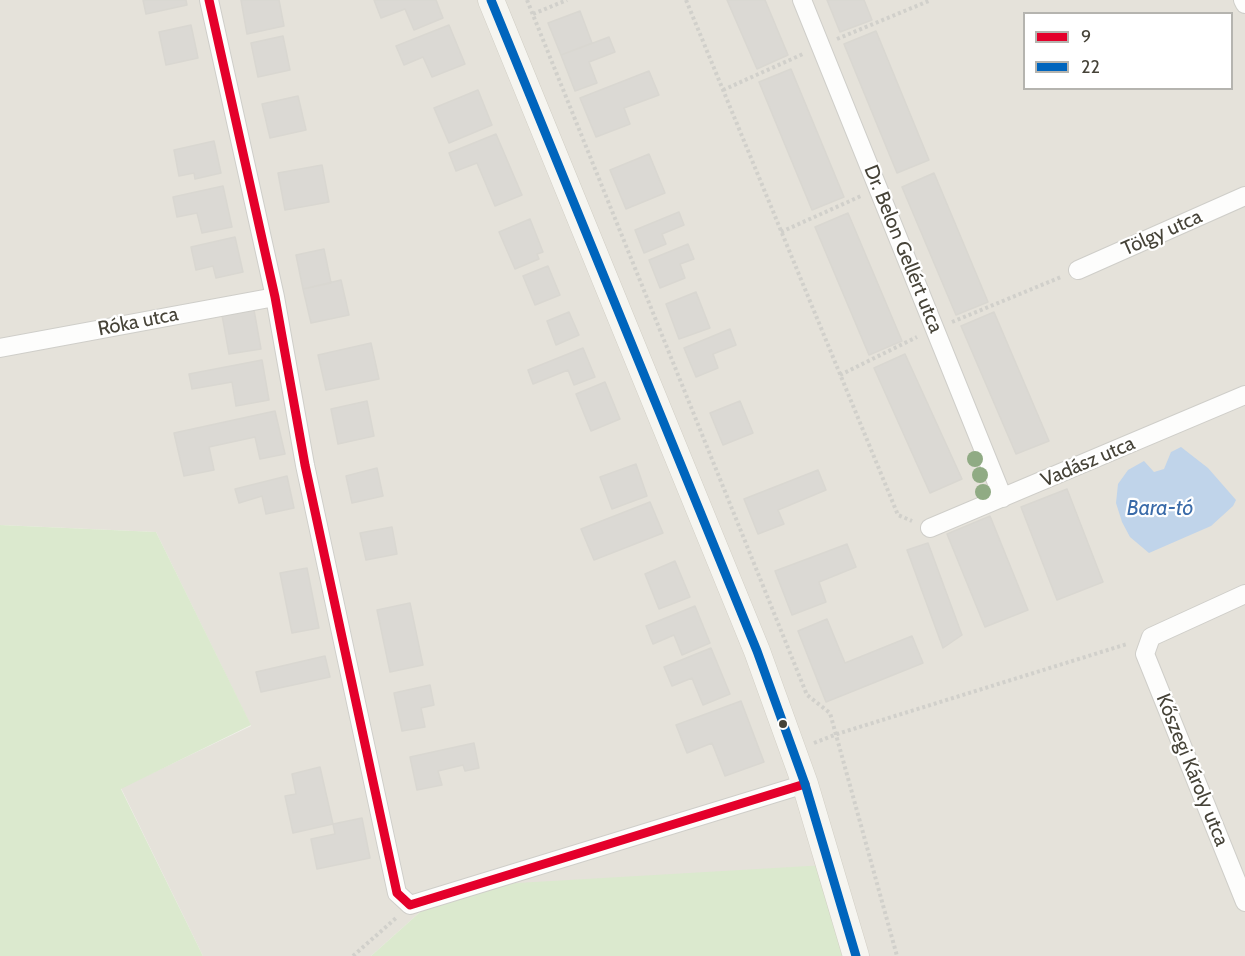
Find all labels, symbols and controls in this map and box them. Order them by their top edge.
legend [1023,12,1233,90]
text: 9 [1081,26,1091,48]
text: 22 [1081,56,1100,78]
street label: Dr. Belon Gellért utca [858,162,948,336]
street label: Tölgy utca [1118,205,1206,261]
street label: Róka utca [96,302,180,342]
street label: Vadász utca [1037,431,1139,493]
water label: Bara-tó [1127,496,1193,522]
street label: Kőszegi Károly utca [1151,690,1233,850]
unlabelled marker [777,718,789,730]

